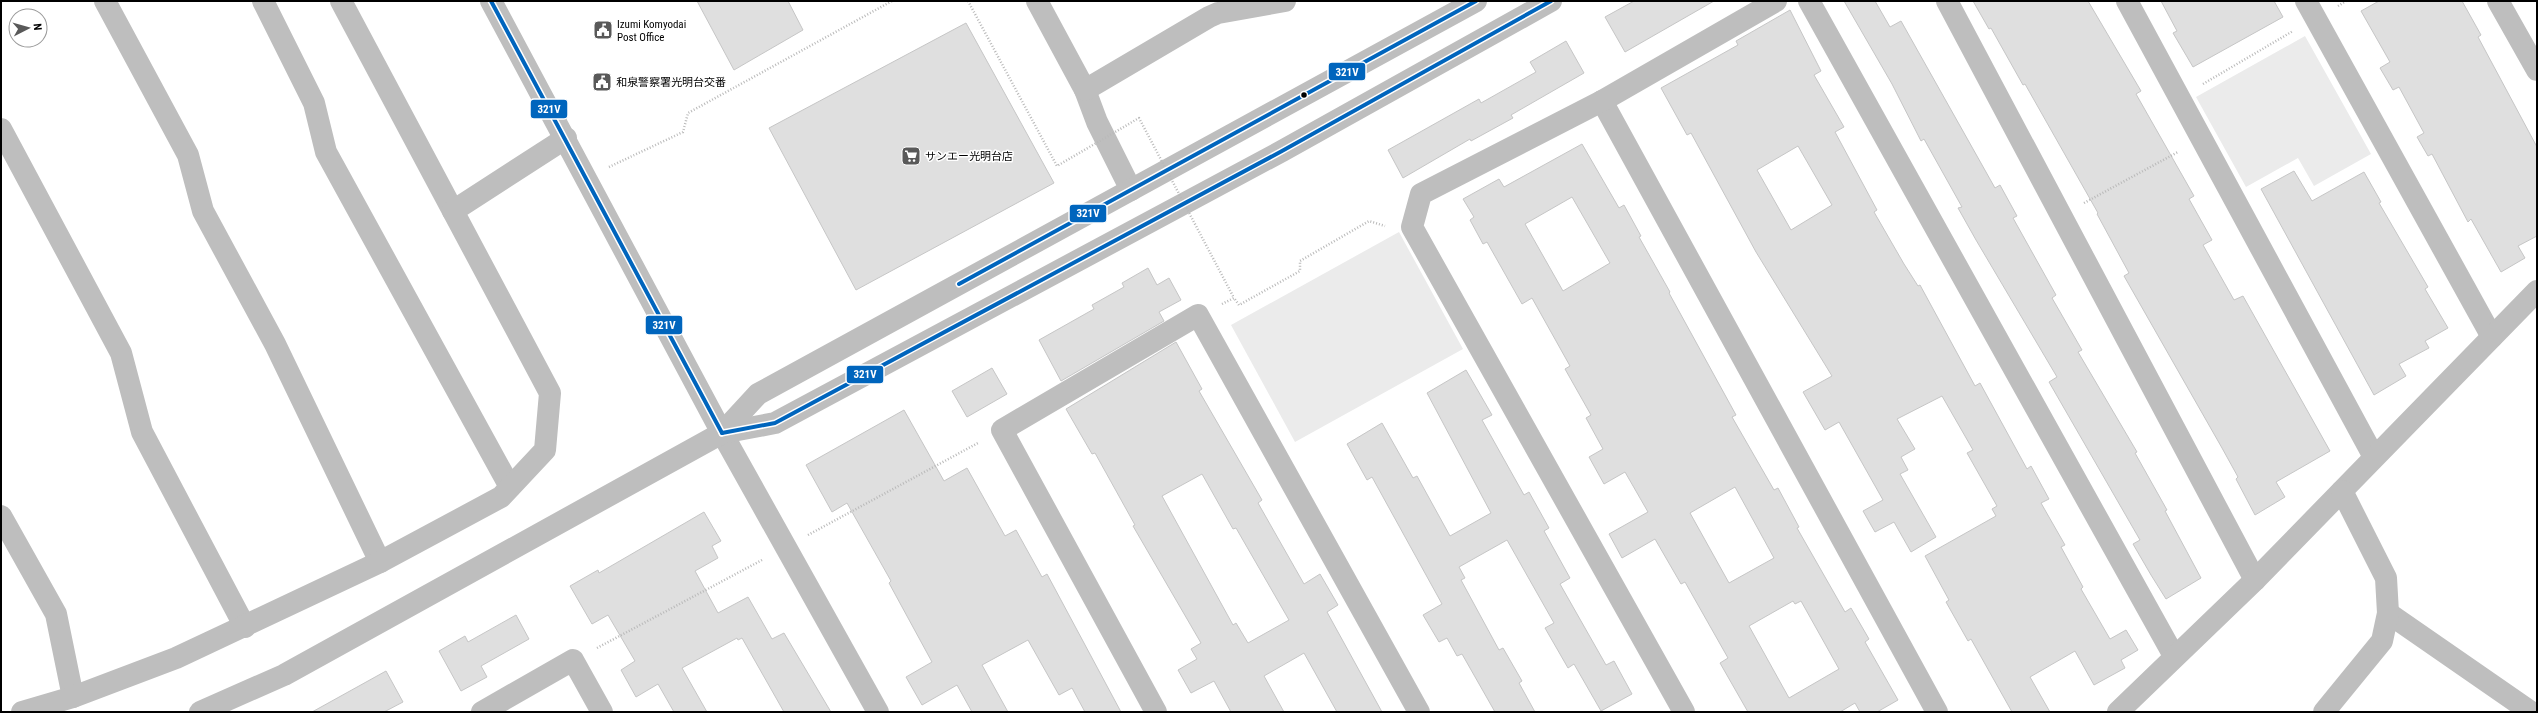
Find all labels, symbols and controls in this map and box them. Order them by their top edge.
north arrow [8,8,48,48]
place label: Izumi Komyodai Post Office [617,18,686,44]
public building icon: Izumi Komyodai Post Office [592,19,614,41]
text: N [31,23,44,31]
line badge: 321V [1328,62,1366,81]
text: 321V [1335,66,1359,79]
public building icon: 和泉警察署光明台交番 [591,71,613,93]
place label: 和泉警察署光明台交番 [616,76,726,89]
unlabelled marker [1299,90,1309,100]
line badge: 321V [530,99,568,119]
text: 321V [537,103,561,116]
supermarket icon: サンエー光明台店 [900,145,922,167]
place label: サンエー光明台店 [925,150,1013,163]
line badge: 321V [1069,204,1107,223]
text: 321V [1076,207,1100,220]
line badge: 321V [645,315,683,335]
text: 321V [652,319,676,332]
line badge: 321V [846,365,884,384]
text: 321V [853,368,877,381]

